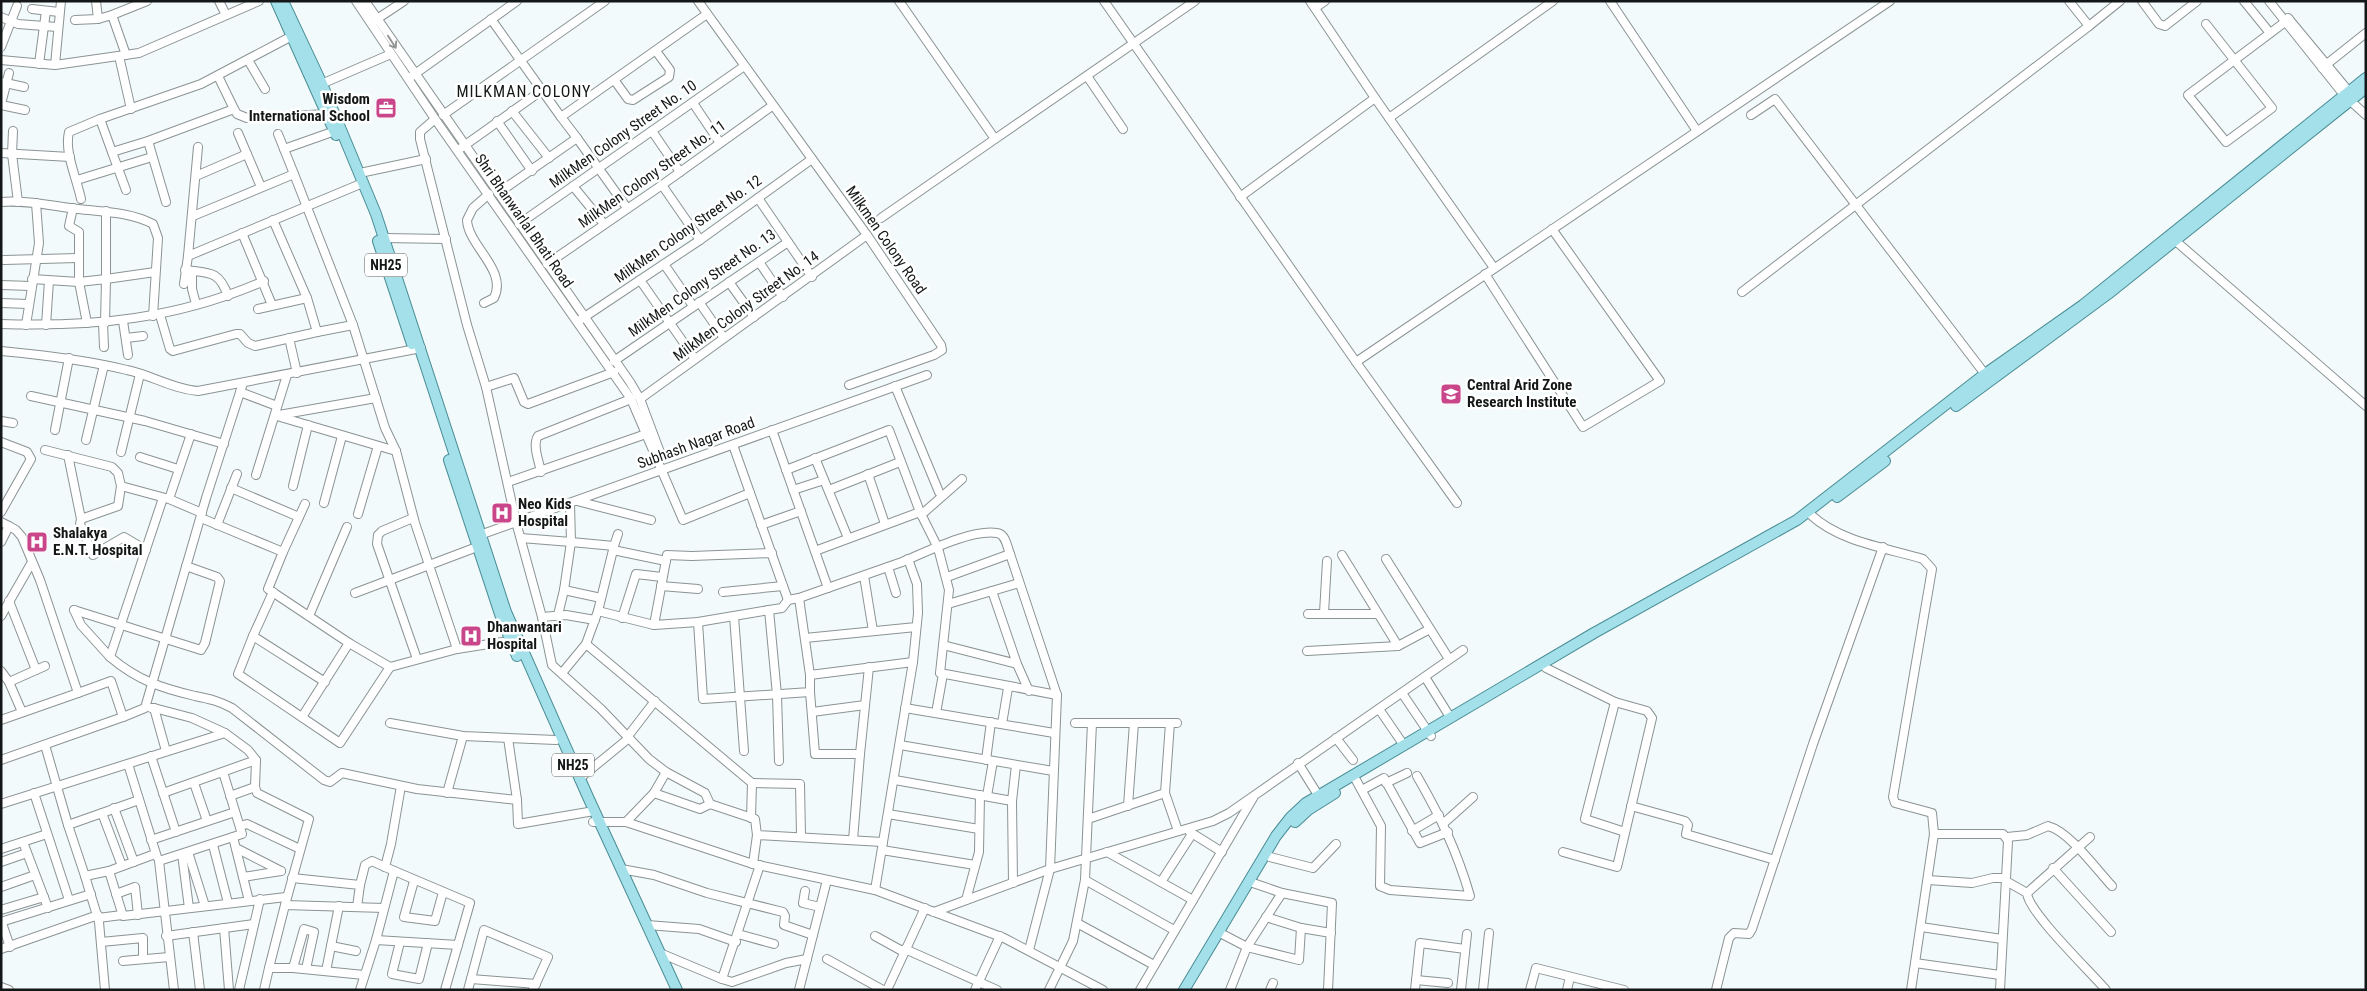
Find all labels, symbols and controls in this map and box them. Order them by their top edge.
one-way arrow [387,35,397,49]
street label: MilkMen Colony Street No. 10 [546,76,700,192]
district label: MILKMAN COLONY [457,82,591,101]
place label: Wisdom International School [249,90,370,125]
office icon: Wisdom International School [374,96,398,120]
street label: MilkMen Colony Street No. 11 [575,116,729,232]
street label: Shri Bhanwarlal Bhati Road [471,151,577,291]
street label: MilkMen Colony Street No. 12 [611,171,765,287]
street label: Milkmen Colony Road [842,182,930,298]
street label: MilkMen Colony Street No. 13 [625,225,779,341]
street label: MilkMen Colony Street No. 14 [670,247,822,365]
road number: NH25 [365,254,407,276]
place label: Central Arid Zone Research Institute [1467,376,1576,411]
school or university icon: Central Arid Zone Research Institute [1439,382,1463,406]
street label: Subhash Nagar Road [635,413,757,473]
place label: Neo Kids Hospital [518,495,572,530]
hospital icon: Neo Kids Hospital [490,501,514,525]
place label: Shalakya E.N.T. Hospital [53,524,142,559]
hospital icon: Shalakya E.N.T. Hospital [25,530,49,554]
place label: Dhanwantari Hospital [487,618,562,653]
hospital icon: Dhanwantari Hospital [459,624,483,648]
road number: NH25 [552,754,594,776]

